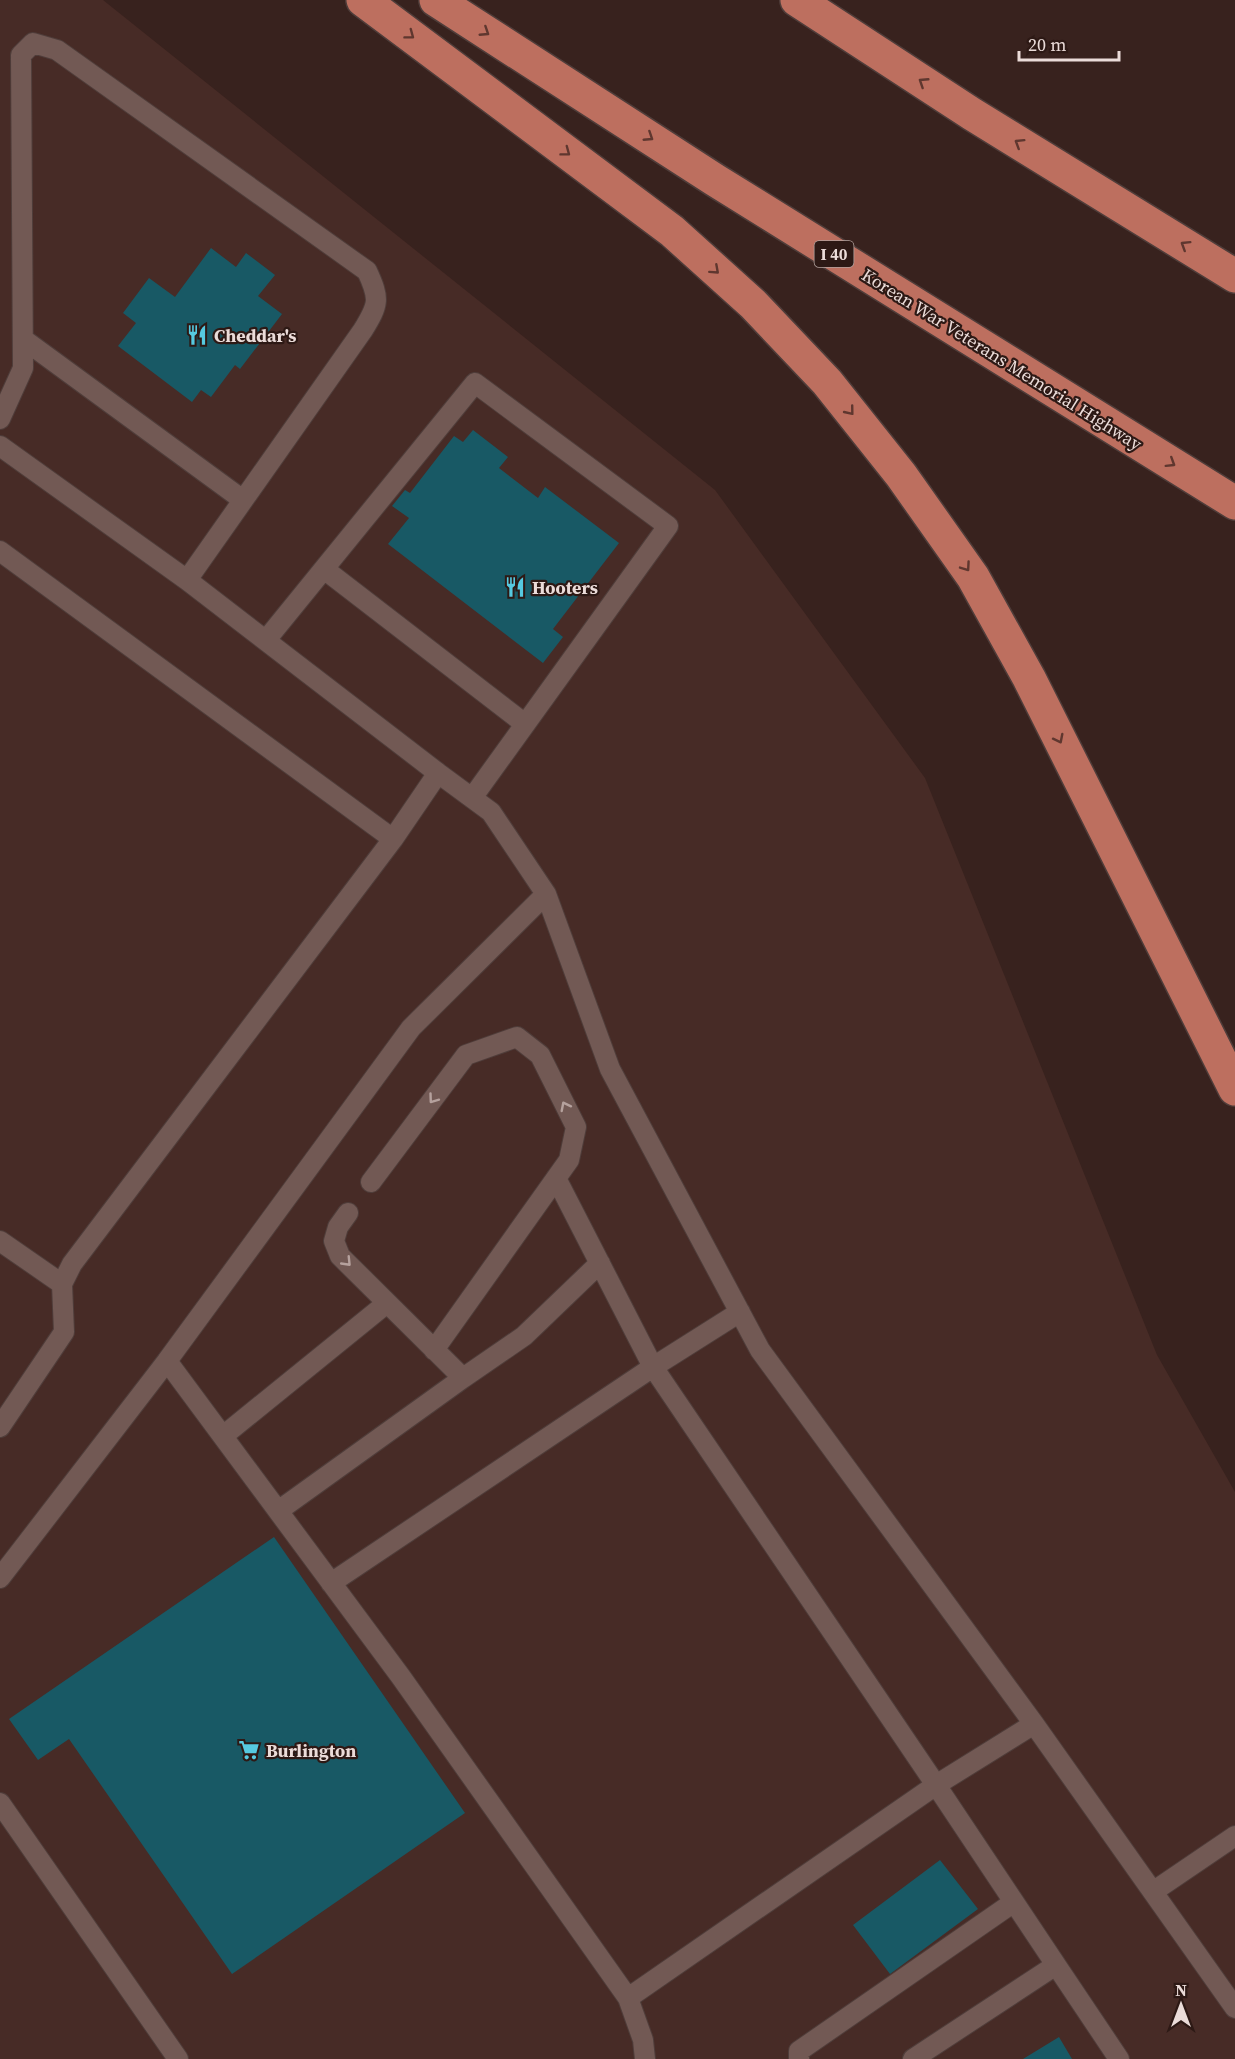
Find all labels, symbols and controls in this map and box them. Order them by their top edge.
one-way arrow [479,24,489,36]
scale bar [1019,24,1120,62]
one-way arrow [404,28,415,39]
text: 20 m [1028,32,1066,57]
one-way arrow [919,77,929,89]
one-way arrow [643,130,653,142]
one-way arrow [1015,138,1025,150]
one-way arrow [560,145,571,156]
one-way arrow [1181,240,1191,252]
road number: I 40 [814,241,854,267]
street label: Korean War Veterans Memorial Highway [857,262,1147,456]
one-way arrow [709,263,719,274]
restaurant icon: Cheddar's [185,323,209,347]
place label: Cheddar's [214,323,296,348]
one-way arrow [843,404,854,415]
one-way arrow [1164,456,1175,467]
one-way arrow [959,561,970,572]
restaurant icon: Hooters [503,575,527,599]
place label: Hooters [532,575,598,600]
one-way arrow [1052,732,1063,743]
one-way arrow [429,1093,440,1104]
one-way arrow [561,1101,572,1112]
one-way arrow [340,1255,351,1266]
supermarket icon: Burlington [237,1738,261,1762]
place label: Burlington [266,1738,356,1763]
north arrow [1151,1975,1211,2035]
text: N [1175,1979,1187,2001]

